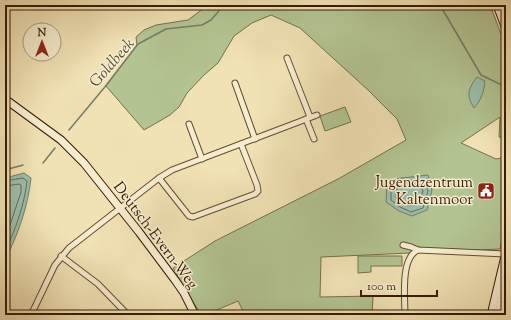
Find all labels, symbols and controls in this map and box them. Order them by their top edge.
north arrow [22,22,62,62]
text: N [37,25,47,41]
water label: Goldbeek [85,34,141,93]
place label: Jugendzentrum Kaltenmoor [374,173,474,211]
street label: Deutsch-Evern-Weg [107,178,202,294]
public building icon: Jugendzentrum Kaltenmoor [476,181,496,201]
scale bar [361,272,437,298]
text: 100 m [367,278,396,296]

